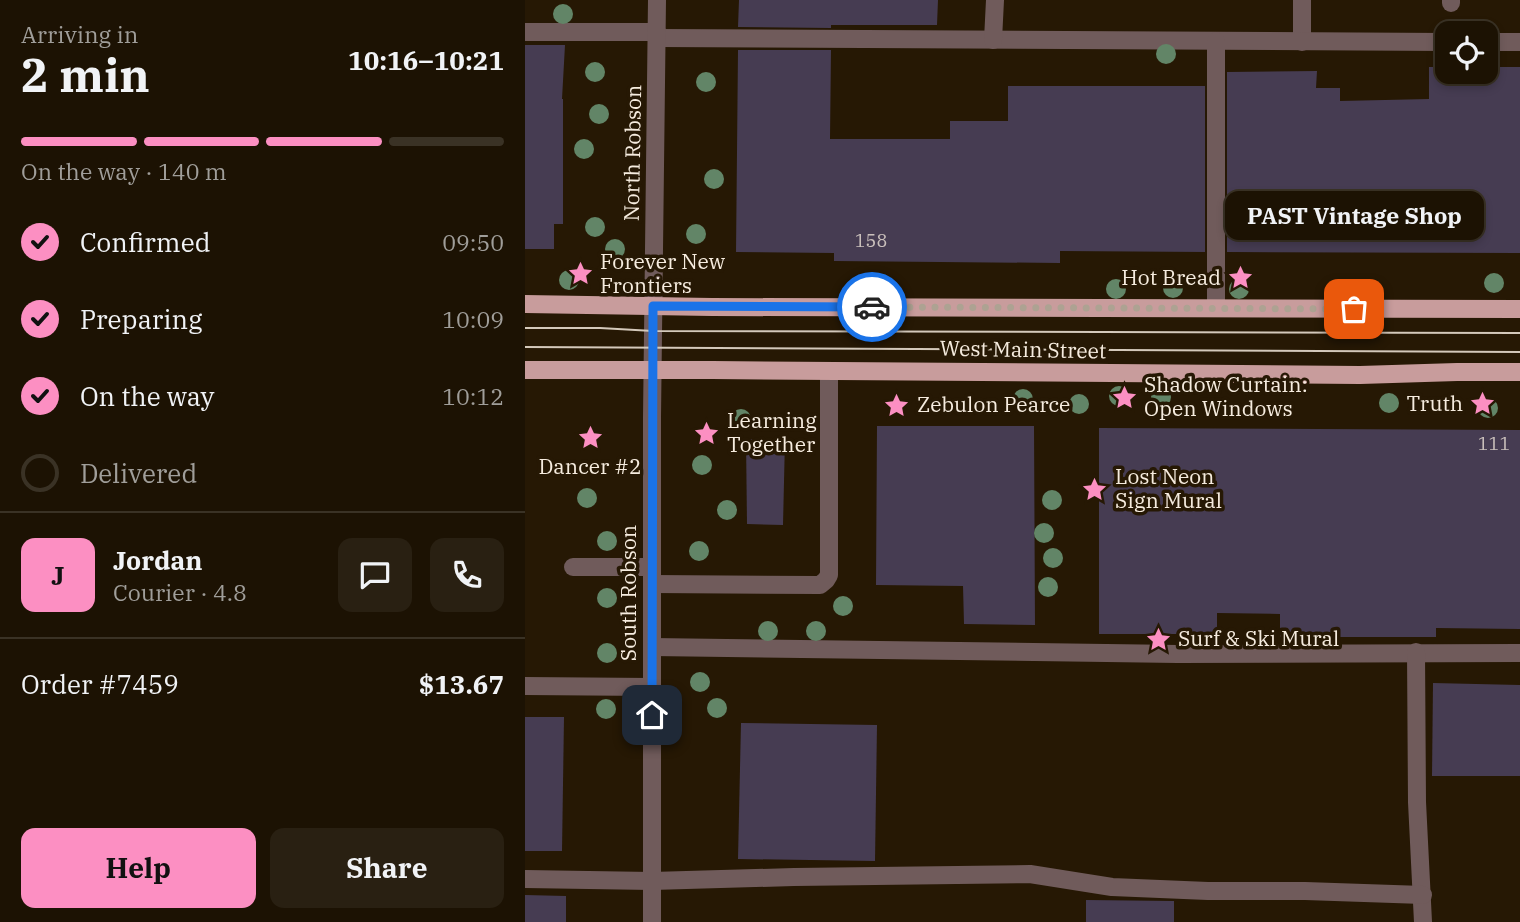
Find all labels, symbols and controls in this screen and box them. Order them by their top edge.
text: Arriving in [21,19,138,49]
map controls [1435,21,1498,84]
button: locate [1435,21,1498,84]
text: 10:16–10:21 [348,43,504,77]
text: 2 min [21,45,150,105]
street label: North Robson [617,84,647,222]
text: On the way · 140 m [21,156,227,186]
callout: PAST Vintage Shop [1225,190,1484,239]
text: PAST Vintage Shop [1247,200,1462,230]
icon: check [21,223,59,261]
text: Confirmed [80,225,211,259]
text: 09:50 [442,227,504,257]
house number: 158 [855,229,887,252]
place label: Forever New Frontiers [600,247,726,299]
place icon: Forever New Frontiers [566,260,594,288]
place label: Hot Bread [1121,263,1221,291]
place icon: Hot Bread [1227,264,1255,292]
courier [837,272,907,342]
pin [1324,279,1384,339]
icon: car [853,288,891,326]
icon: bag [1335,290,1373,328]
icon: check [21,300,59,338]
text: Preparing [80,302,202,336]
text: 10:09 [442,304,504,334]
street label: West Main Street [939,334,1107,364]
place label: Shadow Curtain: Open Windows [1144,370,1308,422]
icon: check [21,377,59,415]
text: On the way [80,379,214,413]
text: 10:12 [442,381,504,411]
place icon: Shadow Curtain: Open Windows [1110,383,1138,411]
place label: Truth [1406,389,1463,417]
place label: Zebulon Pearce [917,390,1070,418]
place icon: Truth [1469,390,1497,418]
place icon: Zebulon Pearce [883,391,911,419]
place label: Learning Together [727,406,817,458]
place icon: Learning Together [693,419,721,447]
place icon: Dancer #2 [576,424,604,452]
house number: 111 [1478,432,1510,455]
place label: Dancer #2 [539,452,641,480]
text: Delivered [80,456,197,490]
place label: Lost Neon Sign Mural [1115,462,1222,514]
place icon: Lost Neon Sign Mural [1081,475,1109,503]
street label: South Robson [614,525,642,661]
button: chat [338,538,412,612]
button: phone [430,538,504,612]
text: Jordan [113,543,203,577]
text: J [51,558,65,592]
text: Courier · 4.8 [113,577,247,607]
place label: Surf & Ski Mural [1178,624,1339,652]
place icon: Surf & Ski Mural [1144,625,1172,653]
text: Order #7459 [21,667,179,701]
text: $13.67 [419,667,504,701]
pin [622,685,682,745]
icon: home [633,696,671,734]
button: Help [21,828,256,908]
button: Share [270,828,504,908]

